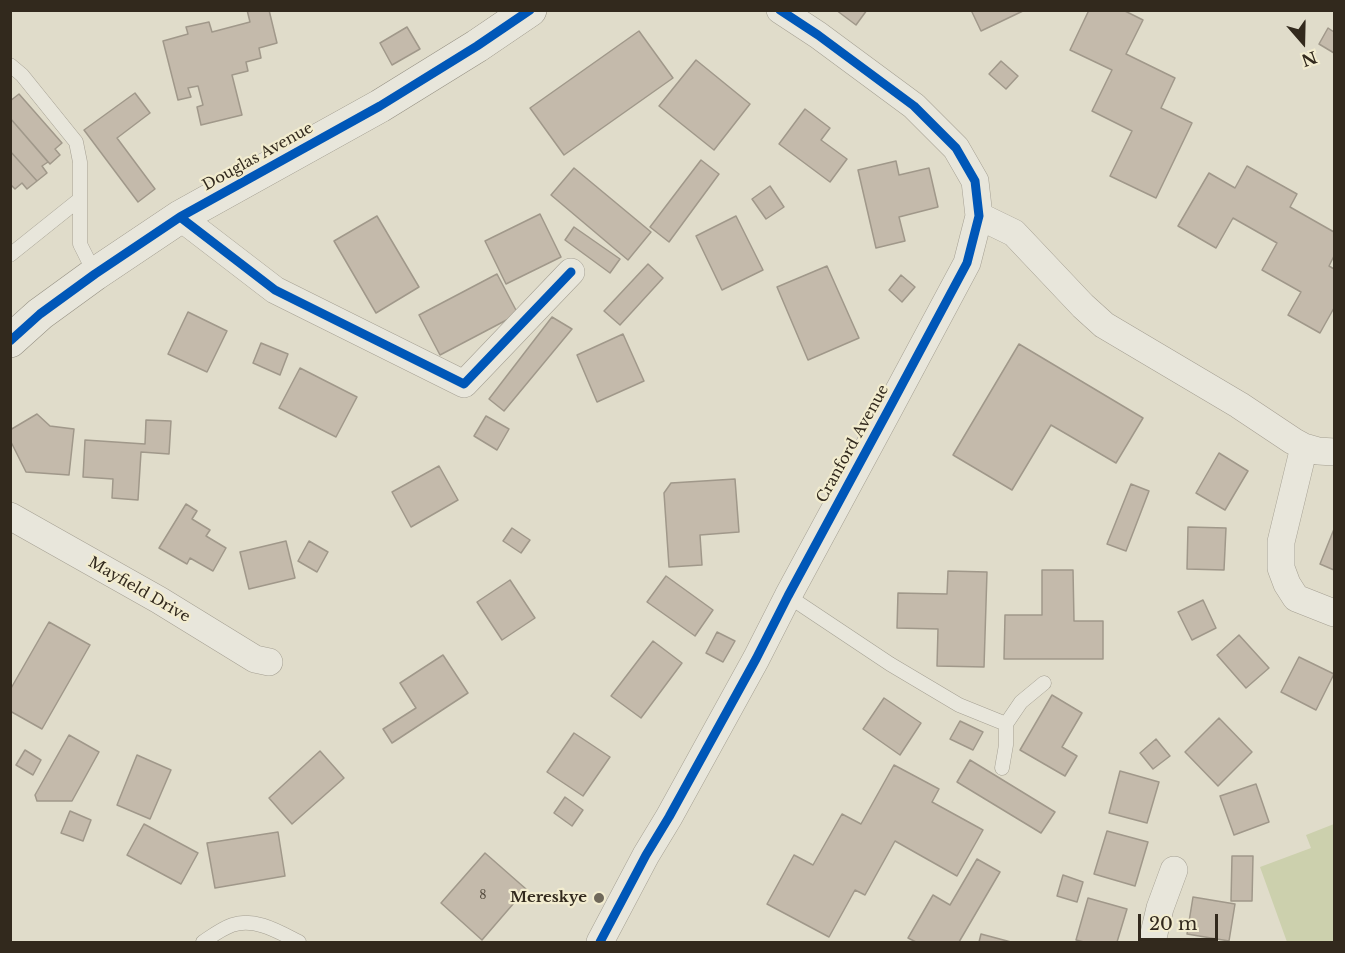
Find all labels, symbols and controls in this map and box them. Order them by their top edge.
north arrow [1273,12,1333,72]
text: N [1299,47,1320,71]
street label: Douglas Avenue [200,119,316,195]
street label: Cranford Avenue [813,382,893,506]
street label: Mayfield Drive [85,554,193,626]
house number: 8 [479,889,487,903]
place label: Mereskye [510,889,587,907]
marker: Mereskye [592,891,606,905]
scale bar [1141,902,1220,940]
text: 20 m [1149,913,1197,935]

